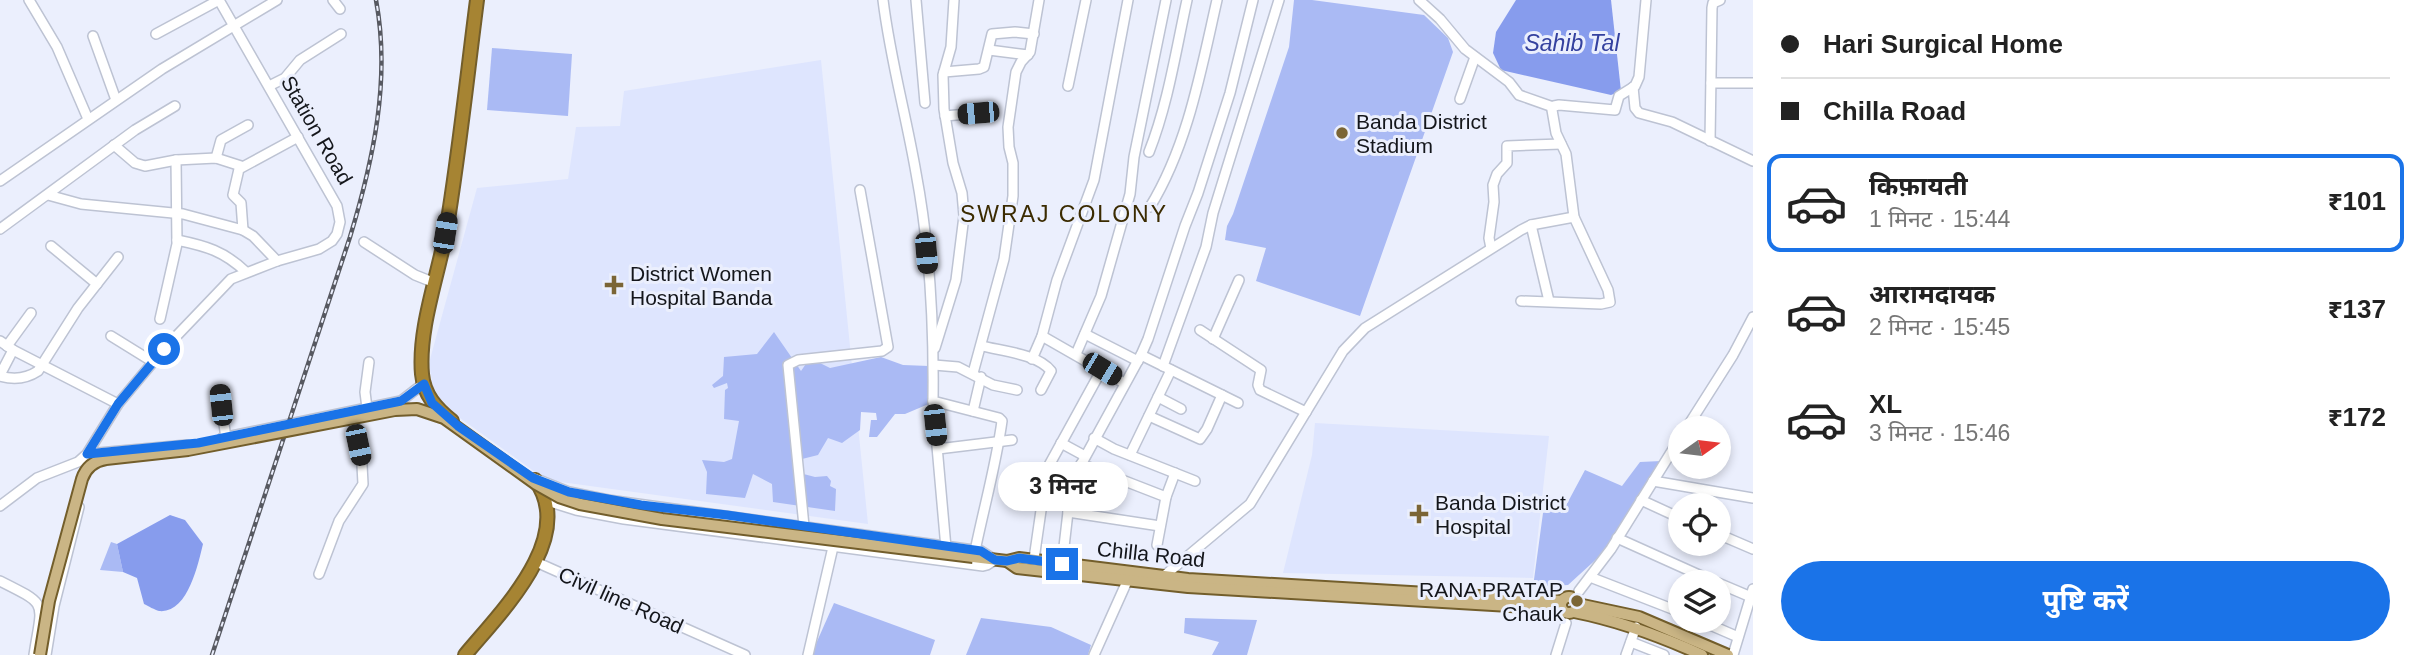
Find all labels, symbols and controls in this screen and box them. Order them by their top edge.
text: Hari Surgical Home [1823,29,2063,59]
water label: Sahib Tal [1524,30,1620,56]
street label: Station Road [277,72,357,188]
text: Chilla Road [1823,96,1966,126]
car [957,101,1000,125]
place label: Banda District Stadium [1356,110,1487,157]
marker: Banda District Stadium [1334,125,1350,141]
text: किफ़ायती [1869,171,1968,201]
icon: car [1785,172,1848,235]
text: ₹101 [2328,186,2386,216]
district label: SWRAJ COLONY [960,201,1168,227]
text: 1 मिनट · 15:44 [1869,206,2010,232]
car [432,211,459,255]
car [914,231,939,275]
place label: District Women Hospital Banda [630,262,773,309]
marker: District Women Hospital Banda [604,275,624,295]
text: आरामदायक [1869,279,1995,309]
icon: car [1785,280,1848,343]
text: ₹137 [2328,294,2386,324]
text: 2 मिनट · 15:45 [1869,314,2010,340]
route start [148,333,180,365]
car [1079,349,1126,389]
car [209,383,234,427]
icon: car [1785,388,1848,451]
text: XL [1869,389,1902,419]
text: ₹172 [2328,402,2386,432]
car [923,403,948,447]
north arrow [1668,416,1731,480]
map controls [1668,416,1731,633]
text: 3 मिनट · 15:46 [1869,420,2010,446]
car [344,422,373,468]
callout: 3 मिनट [997,462,1127,512]
text: 3 मिनट [1029,473,1097,499]
place label: Banda District Hospital [1435,491,1566,538]
button: locate [1668,493,1731,556]
marker: Banda District Hospital [1409,504,1429,524]
street label: Chilla Road [1096,537,1206,571]
route end [1046,548,1078,580]
button: पुष्टि करें [1781,561,2390,641]
street label: Civil line Road [555,562,687,638]
button: layers [1668,570,1731,633]
place label: RANA PRATAP Chauk [1419,578,1564,625]
marker: RANA PRATAP Chauk [1569,593,1585,609]

